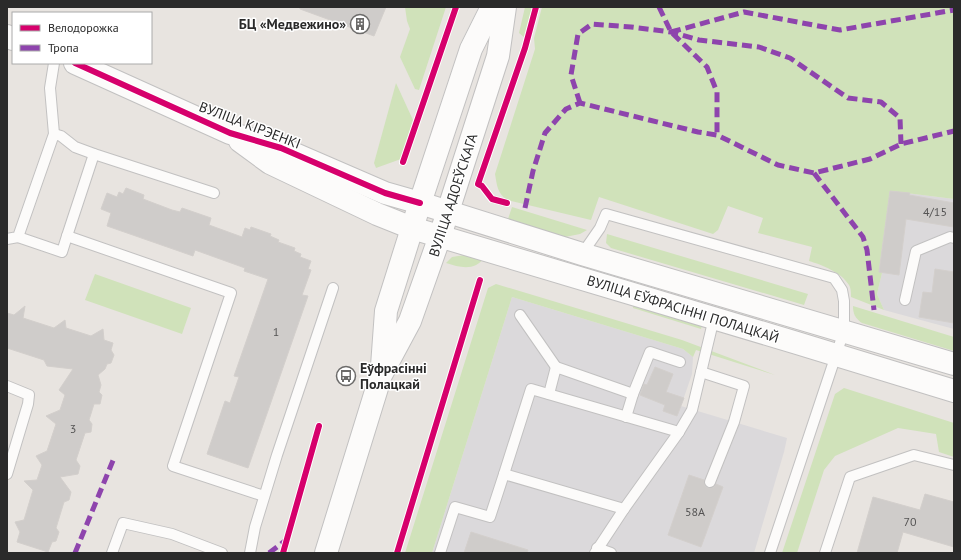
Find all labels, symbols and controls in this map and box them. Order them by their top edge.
legend [12,12,152,64]
building icon: БЦ «Медвежино» [349,13,371,35]
place label: БЦ «Медвежино» [239,15,346,33]
text: Велодорожка [48,20,119,35]
text: Тропа [48,40,79,55]
street label: ВУЛІЦА КІРЭЕНКІ [197,97,303,153]
street label: ВУЛІЦА АДОЕЎСКАГА [425,130,482,259]
house number: 4/15 [923,204,947,219]
street label: ВУЛІЦА ЕЎФРАСІННІ ПОЛАЦКАЙ [585,271,781,347]
house number: 1 [273,324,279,339]
place label: Еўфрасінні Полацкай [360,359,427,393]
bus stop icon: Еўфрасінні Полацкай [335,365,357,387]
house number: 3 [70,421,76,436]
house number: 58А [685,504,705,519]
house number: 70 [903,514,917,529]

